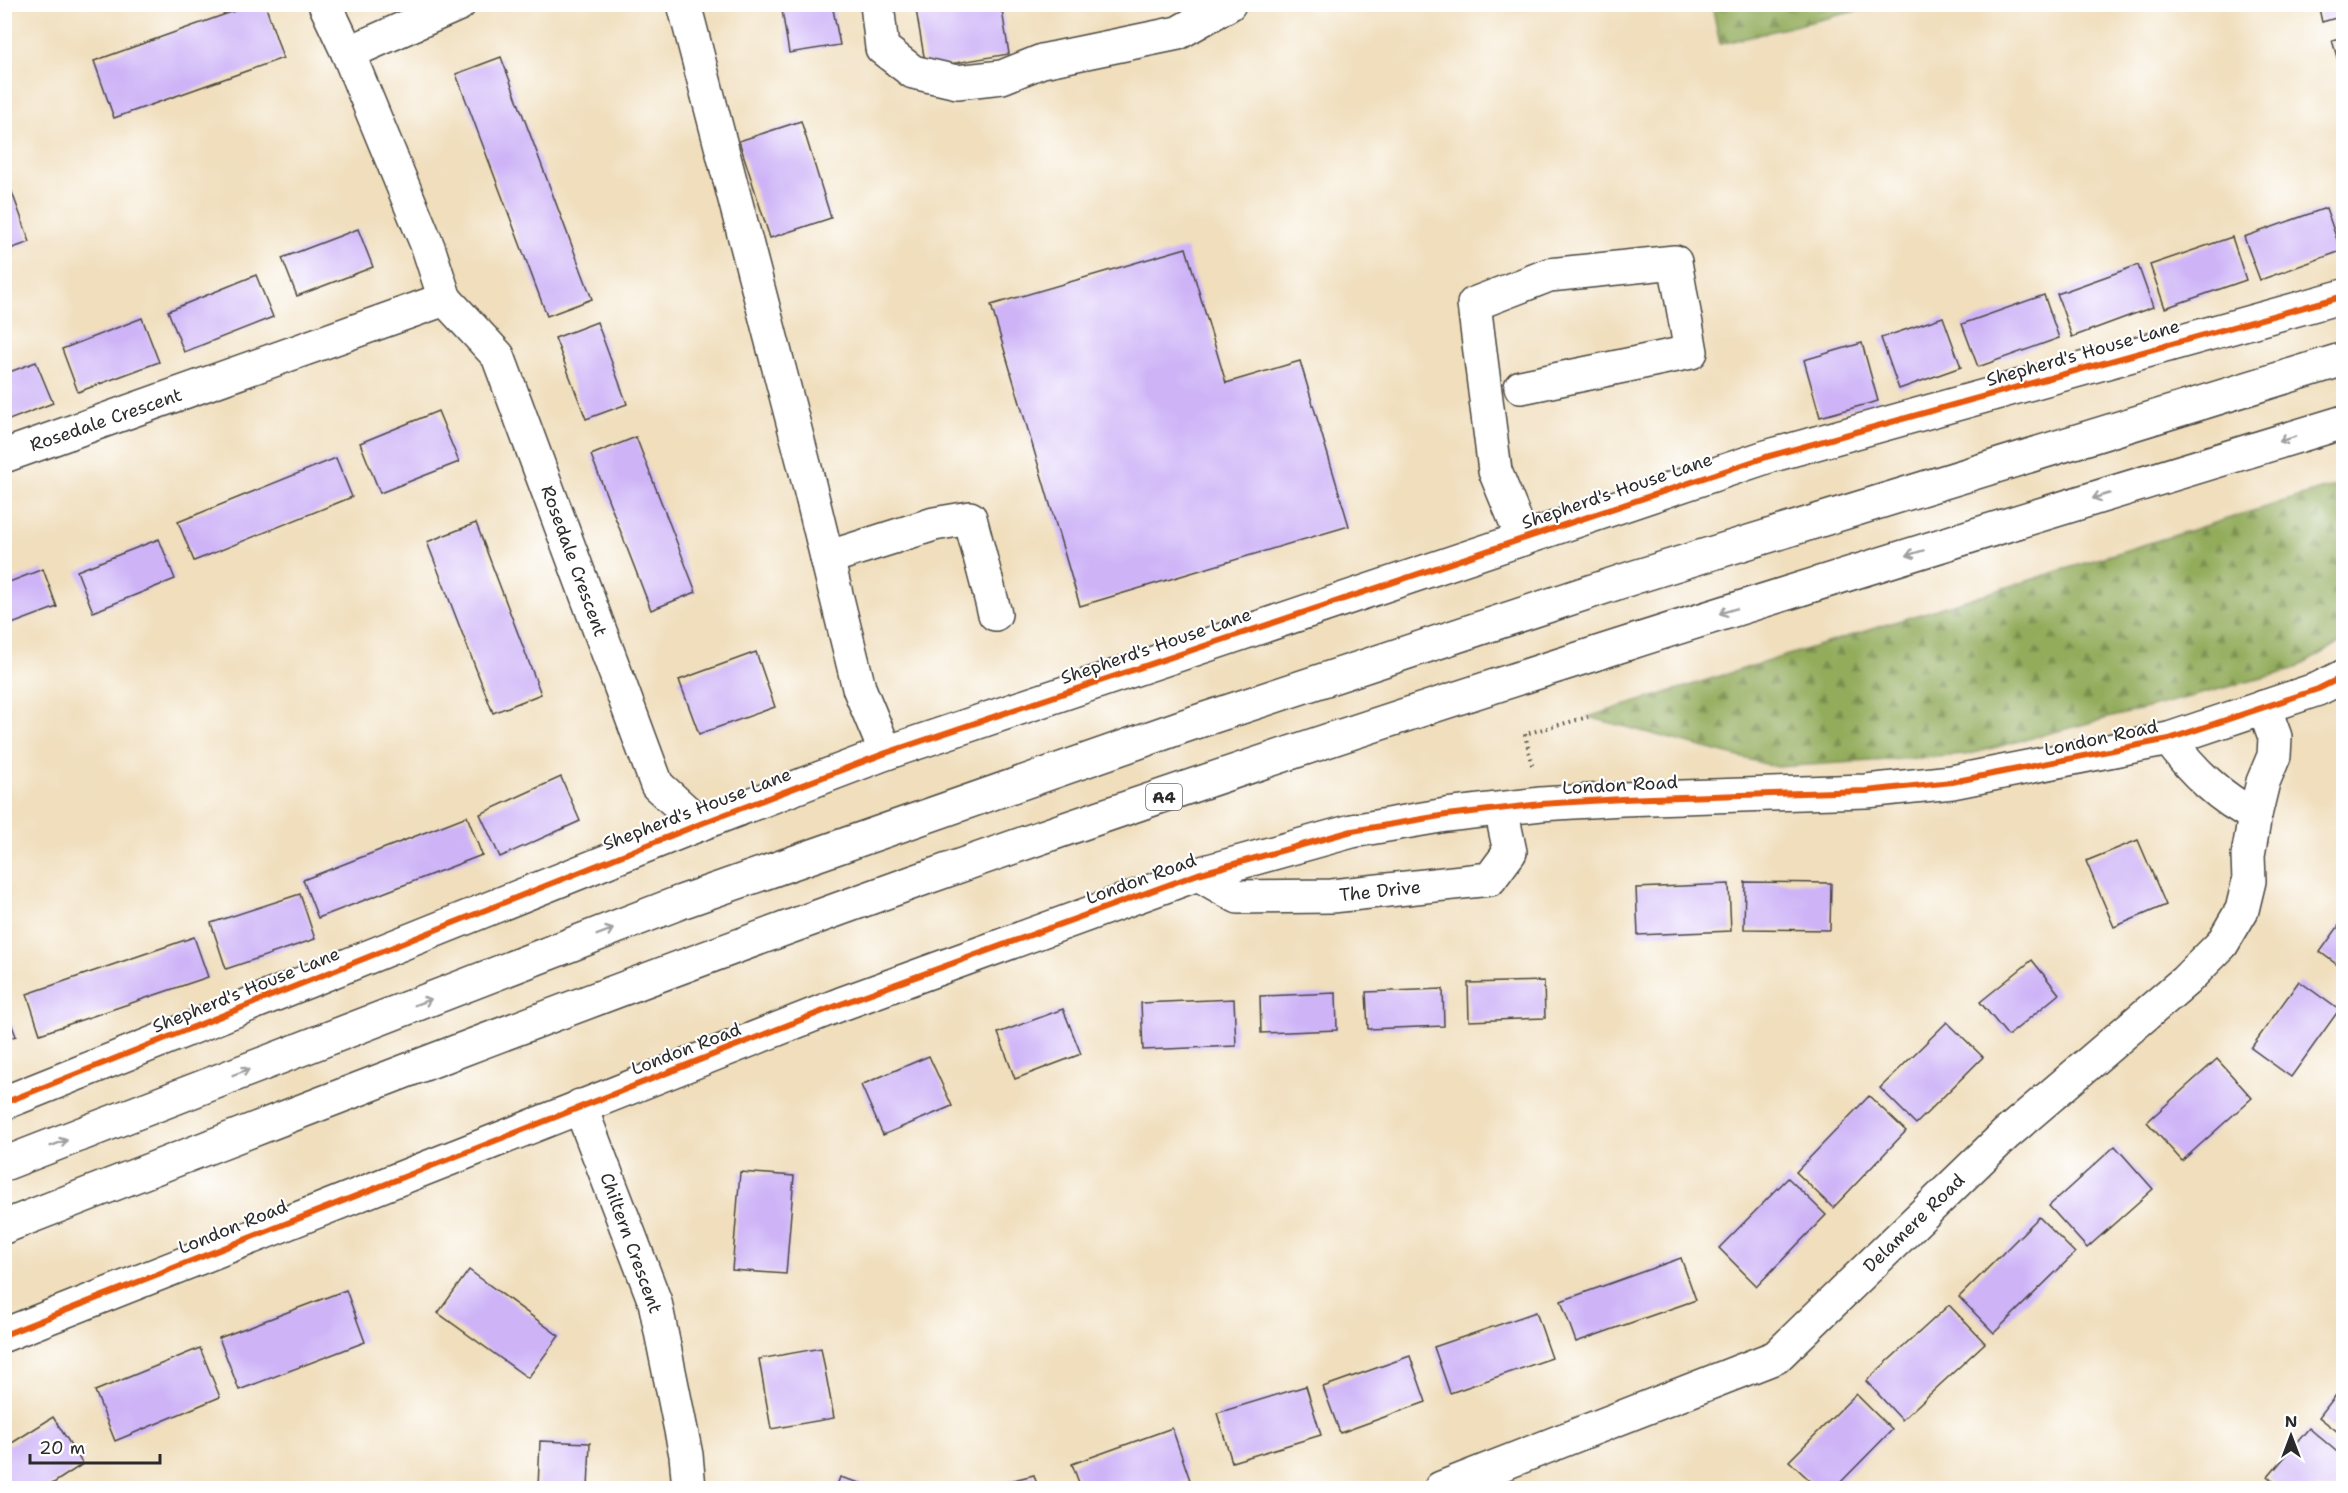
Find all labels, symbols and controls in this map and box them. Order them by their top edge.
street label: Shepherd's House Lane [1983,314,2183,392]
street label: Rosedale Crescent [27,383,185,457]
one-way arrow [2279,434,2298,445]
street label: Shepherd's House Lane [1518,447,1716,535]
street label: Rosedale Crescent [535,482,613,640]
one-way arrow [2092,491,2111,502]
one-way arrow [1906,548,1925,559]
street label: Shepherd's House Lane [1057,602,1255,690]
one-way arrow [1719,606,1738,617]
street label: London Road [2042,714,2160,762]
street label: Shepherd's House Lane [599,762,795,856]
street label: London Road [1562,770,1678,800]
road number: A4 [1146,784,1182,810]
street label: London Road [1083,848,1199,910]
street label: The Drive [1338,875,1422,907]
one-way arrow [595,926,614,937]
street label: Shepherd's House Lane [149,941,343,1039]
one-way arrow [413,995,432,1006]
street label: London Road [628,1017,744,1081]
one-way arrow [231,1066,250,1077]
one-way arrow [49,1136,68,1147]
street label: Delamere Road [1858,1168,1970,1278]
street label: Chiltern Crescent [594,1169,668,1317]
street label: London Road [175,1194,291,1260]
north arrow [2261,1406,2321,1466]
text: N [2285,1411,2297,1432]
scale bar [30,1427,160,1465]
text: 20 m [39,1436,85,1460]

